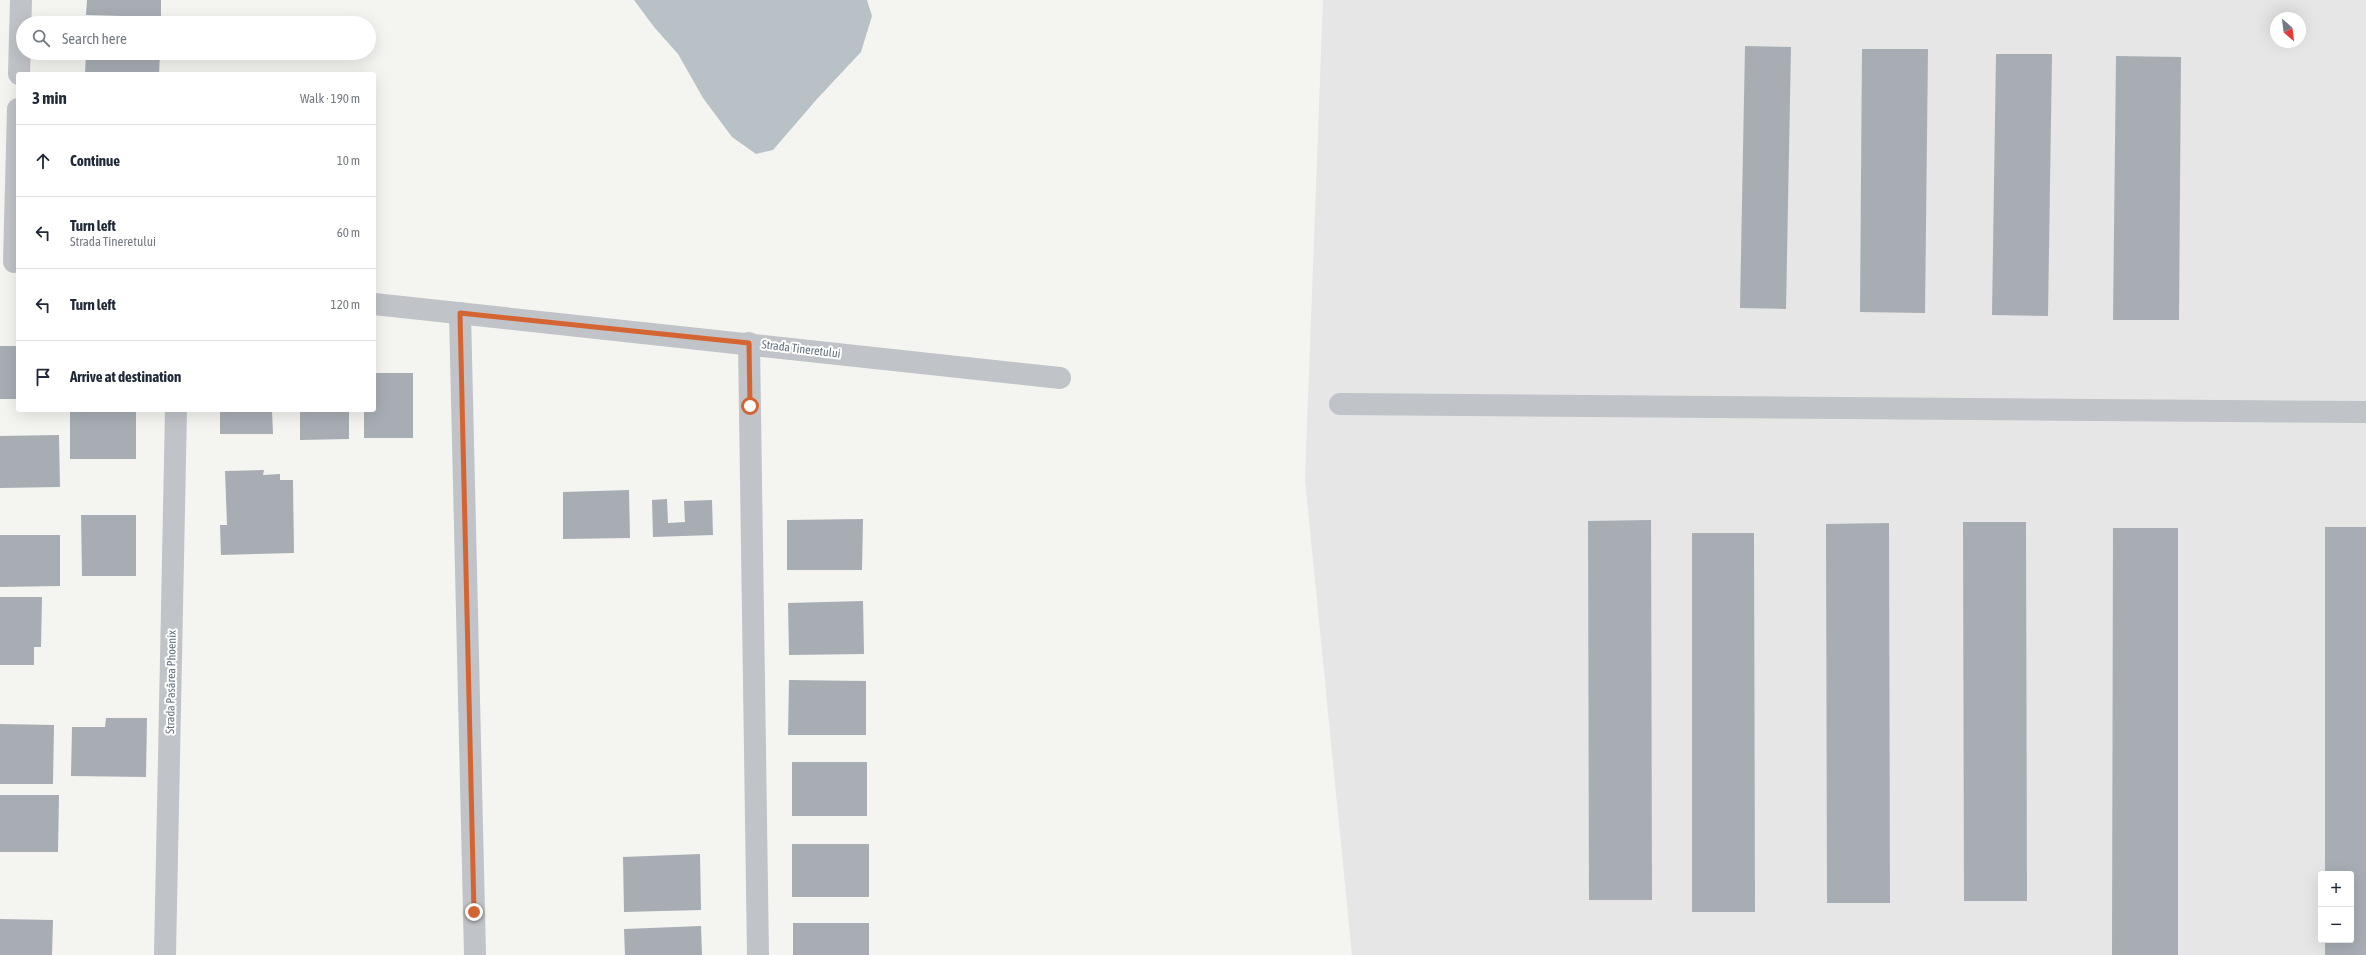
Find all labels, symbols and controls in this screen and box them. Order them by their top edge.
north arrow [2270,12,2306,48]
search box [16,16,376,60]
icon: search [30,27,52,49]
text: Search here [62,30,127,47]
text: 3 min [32,88,67,108]
text: Walk · 190 m [300,91,360,106]
icon: ahead [32,150,54,172]
text: Continue [70,152,120,169]
text: 10 m [337,153,360,168]
text: Turn left [70,217,116,234]
icon: left [32,222,54,244]
text: 60 m [337,225,360,240]
text: Strada Tineretului [70,234,156,249]
icon: left [32,294,54,316]
text: Turn left [70,296,116,313]
text: 120 m [331,297,360,312]
street label: Strada Tineretului [761,337,841,361]
icon: arrive [32,366,54,388]
text: Arrive at destination [70,368,181,385]
route start [741,397,759,415]
street label: Strada Pasărea Phoenix [163,630,179,734]
map controls [2318,871,2354,943]
button: + [2318,871,2354,907]
route end [465,903,483,921]
button: − [2318,907,2354,943]

